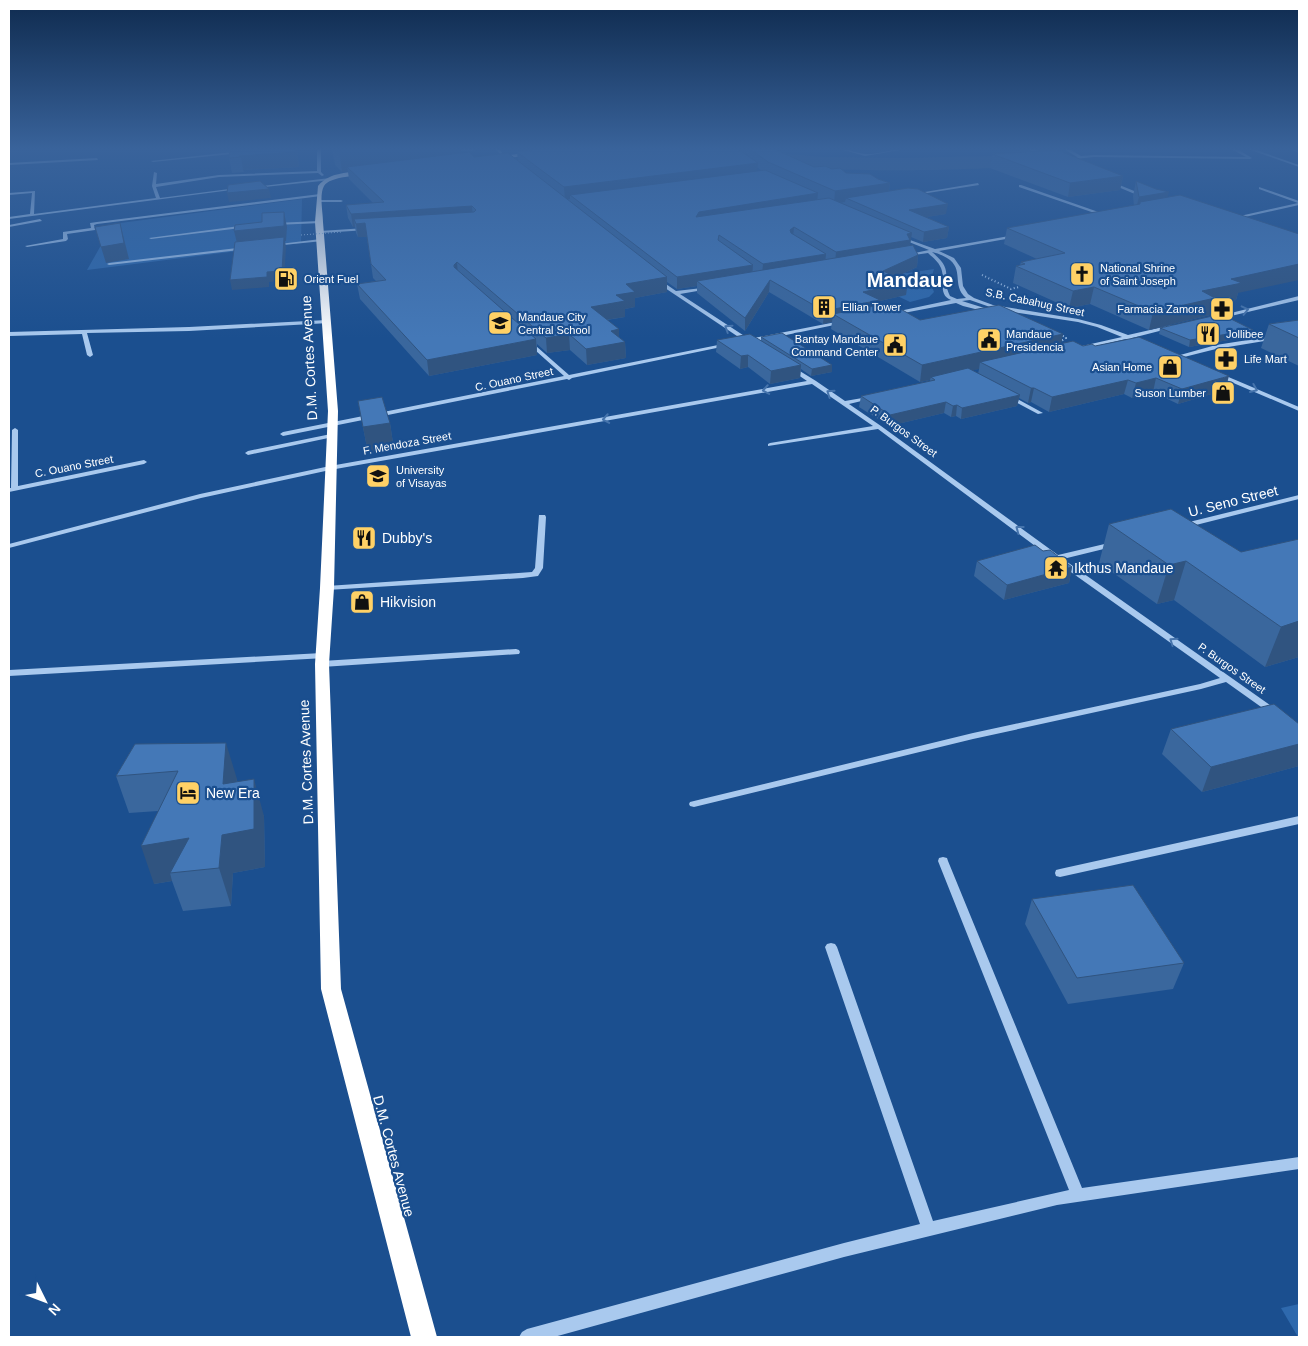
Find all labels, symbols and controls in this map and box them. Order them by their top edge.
church icon: National Shrine of Saint Joseph [1069,261,1095,287]
place label: National Shrine of Saint Joseph [1100,262,1176,287]
fuel station icon: Orient Fuel [273,266,299,292]
district label: Mandaue [867,269,953,291]
place label: Orient Fuel [304,273,358,285]
street label: S.B. Cabahug Street [984,286,1086,318]
building icon: Ellian Tower [811,294,837,320]
street label: D.M. Cortes Avenue [298,295,320,421]
pharmacy icon: Farmacia Zamora [1209,296,1235,322]
place label: Ellian Tower [842,301,901,313]
place label: Farmacia Zamora [1117,303,1205,315]
one-way arrow [1241,305,1250,316]
school or university icon: Mandaue City Central School [487,310,513,336]
place label: Mandaue City Central School [518,311,590,336]
restaurant icon: Jollibee [1195,321,1221,347]
one-way arrow [724,325,734,334]
public building icon: Mandaue Presidencia [976,327,1002,353]
place label: Mandaue Presidencia [1006,328,1064,353]
place label: Jollibee [1226,328,1263,340]
public building icon: Bantay Mandaue Command Center [882,332,908,358]
place label: Bantay Mandaue Command Center [791,333,878,358]
pharmacy icon: Life Mart [1213,346,1239,372]
place label: Life Mart [1244,353,1287,365]
shop icon: Asian Home [1157,354,1183,380]
place label: Asian Home [1092,361,1152,373]
street label: C. Ouano Street [474,365,554,393]
shop icon: Suson Lumber [1210,380,1236,406]
one-way arrow [1249,383,1258,394]
one-way arrow [761,385,770,395]
place label: Suson Lumber [1134,387,1206,399]
one-way arrow [826,390,836,399]
street label: P. Burgos Street [868,403,940,459]
one-way arrow [601,413,610,423]
street label: F. Mendoza Street [362,429,452,457]
street label: C. Ouano Street [34,453,114,479]
school or university icon: University of Visayas [365,463,391,489]
place label: University of Visayas [396,464,447,489]
street label: U. Seno Street [1187,482,1280,520]
restaurant icon: Dubby's [351,525,377,551]
one-way arrow [1015,526,1024,535]
place label: Dubby's [382,530,432,546]
temple icon: Ikthus Mandaue [1043,555,1069,581]
place label: Ikthus Mandaue [1074,560,1174,576]
shop icon: Hikvision [349,589,375,615]
place label: Hikvision [380,594,436,610]
one-way arrow [1169,638,1179,647]
street label: P. Burgos Street [1196,640,1268,696]
street label: D.M. Cortes Avenue [296,699,316,825]
hotel icon: New Era [175,780,201,806]
place label: New Era [206,785,260,801]
street label: D.M. Cortes Avenue [370,1094,418,1219]
north arrow [20,1276,70,1326]
text: N [45,1301,64,1319]

